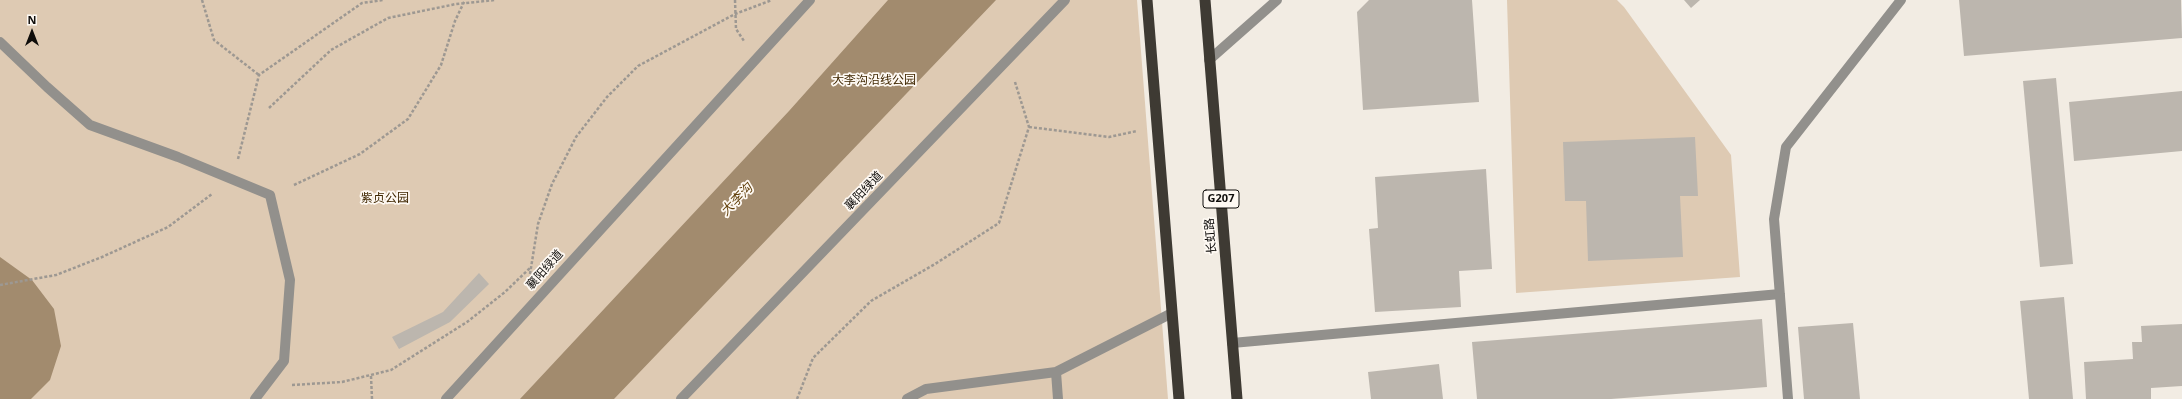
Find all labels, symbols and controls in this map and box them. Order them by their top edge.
north arrow [12,12,52,52]
text: N [28,12,36,27]
park label: 大李沟沿线公园 [832,74,916,88]
street label: 襄阳绿道 [842,169,886,213]
water label: 大李沟 [718,181,756,219]
road number: G207 [1203,190,1239,208]
park label: 紫贞公园 [361,192,409,206]
street label: 长虹路 [1202,217,1220,255]
street label: 襄阳绿道 [524,247,566,293]

